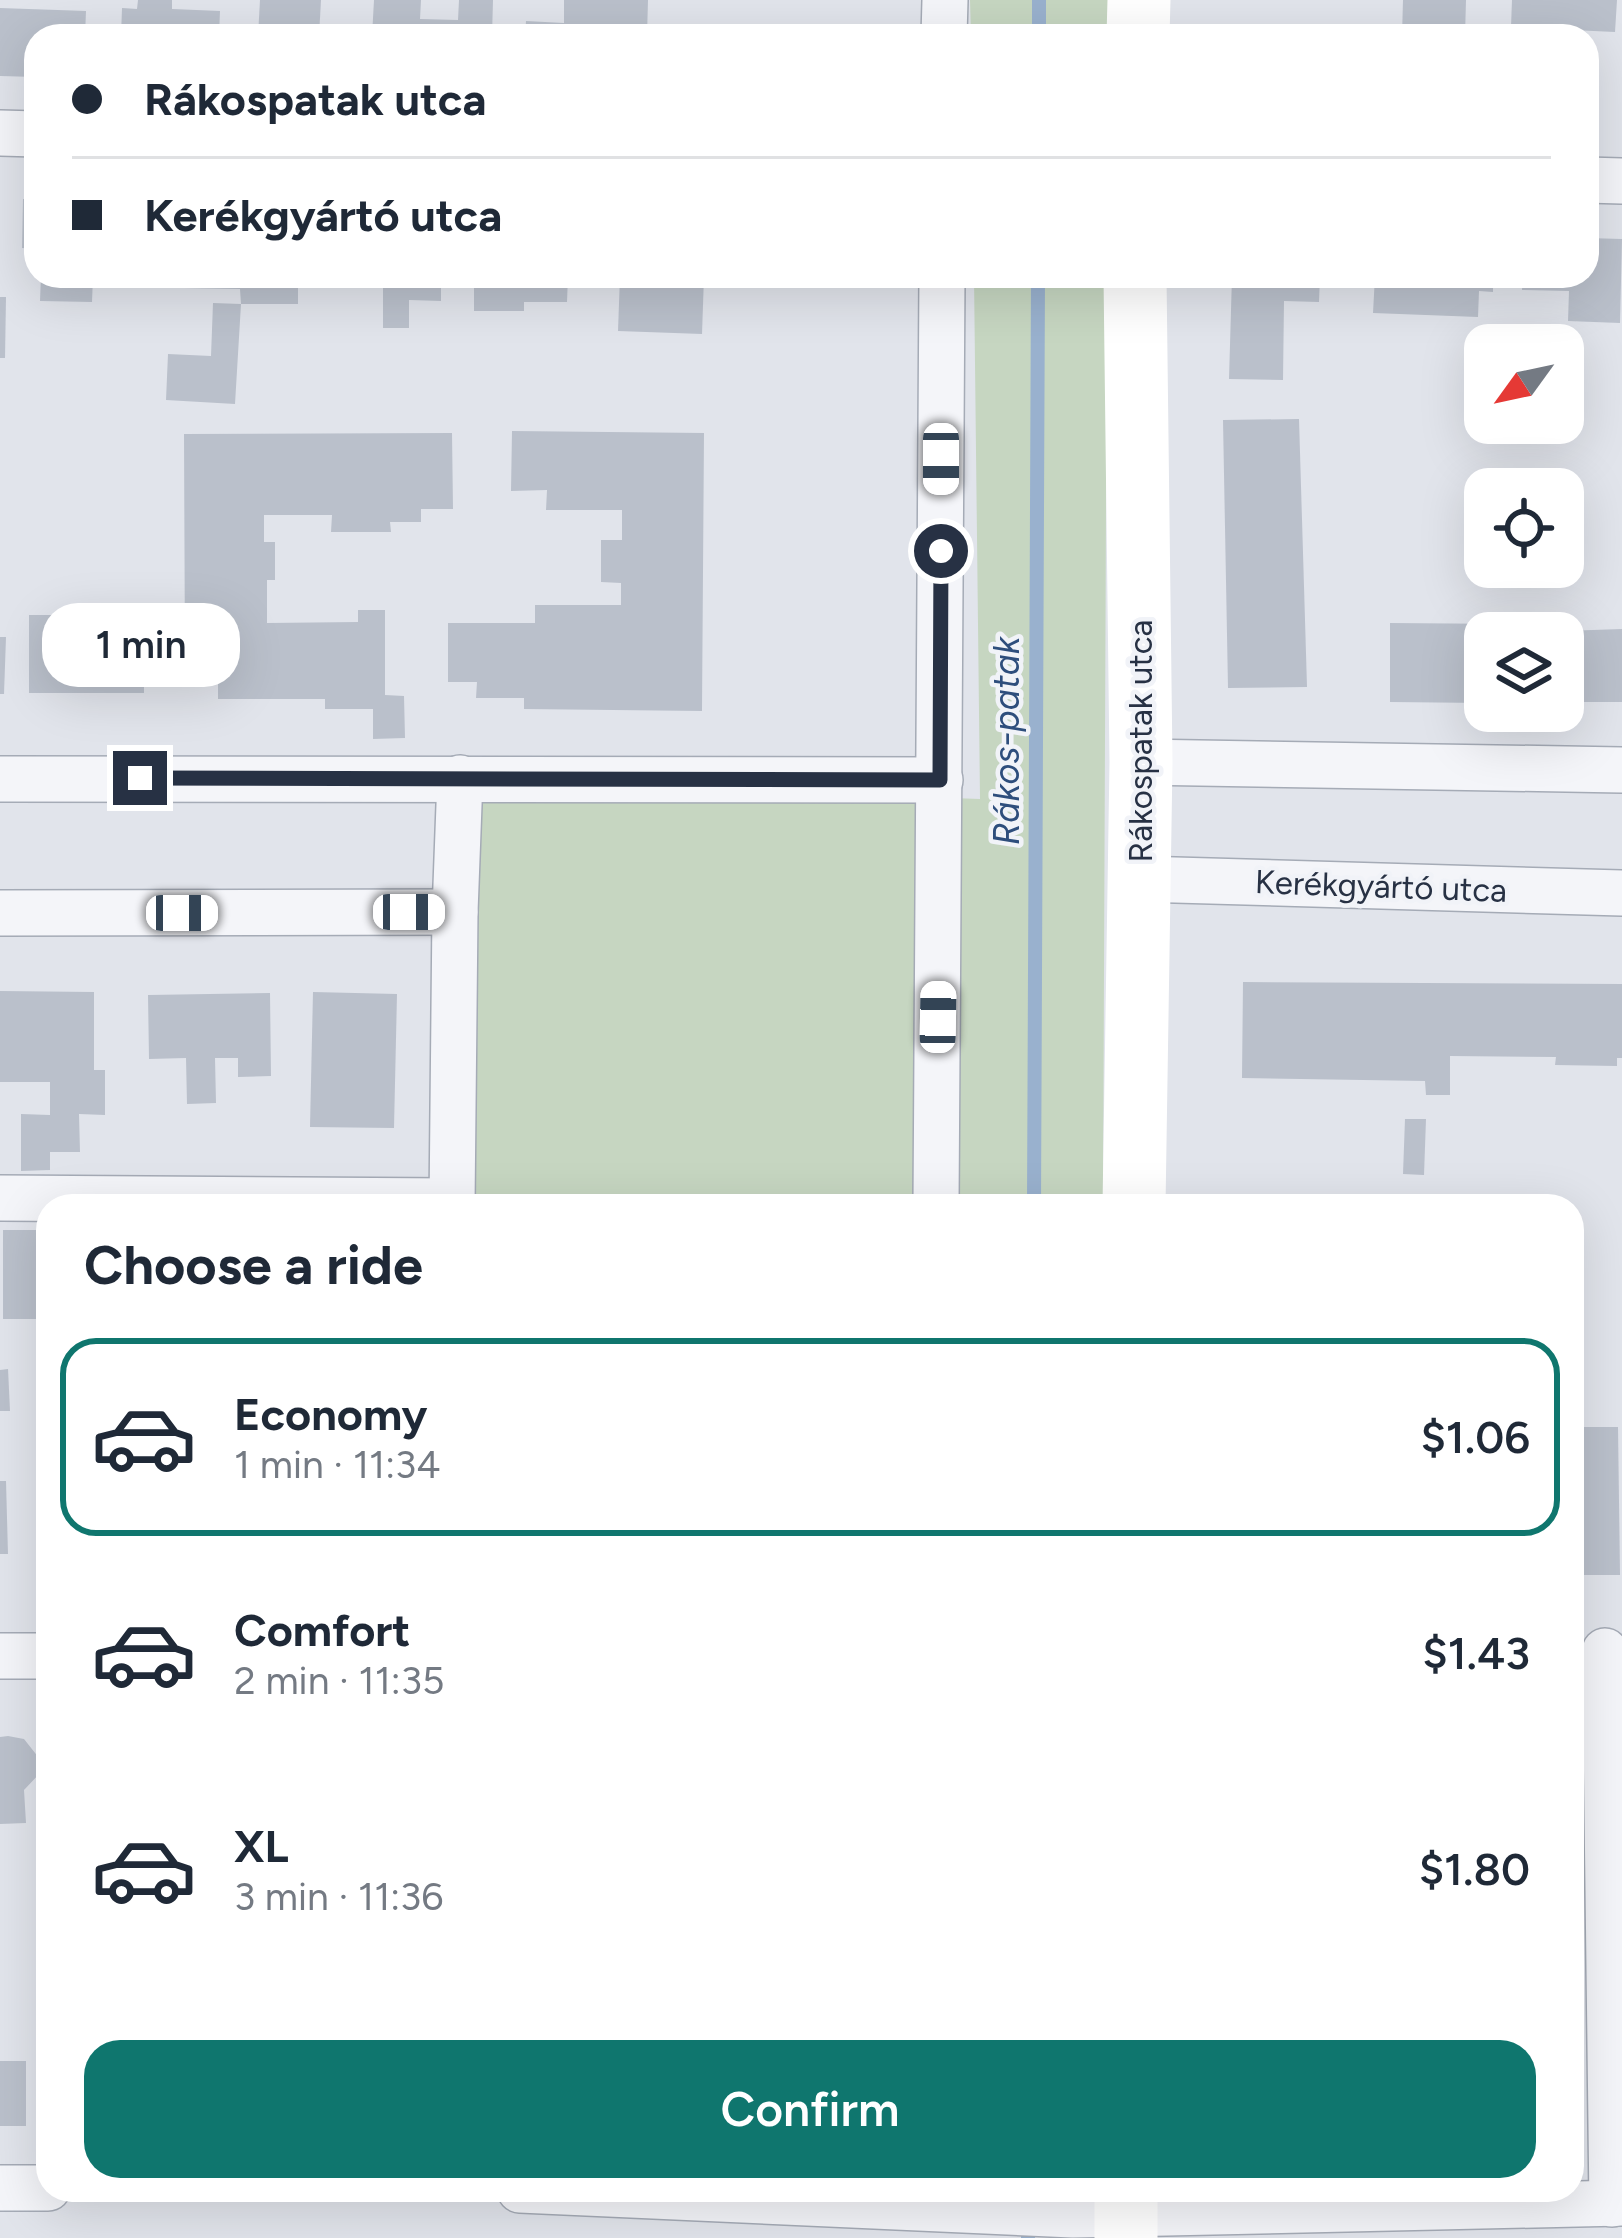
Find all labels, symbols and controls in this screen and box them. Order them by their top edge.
text: Rákospatak utca [144,72,486,126]
text: Kerékgyártó utca [144,188,502,242]
north arrow [1464,324,1584,444]
map controls [1464,324,1584,732]
car [923,423,959,495]
button: locate [1464,468,1584,588]
route start [914,524,968,578]
callout: 1 min [41,604,239,688]
button: layers [1464,612,1584,732]
street label: Rákospatak utca [1121,620,1160,862]
text: 1 min [95,621,187,668]
water label: Rákos-patak [985,635,1028,845]
route end [113,751,167,805]
street label: Kerékgyártó utca [1254,862,1508,910]
car [373,894,445,930]
car [146,895,218,931]
car [919,981,957,1053]
text: Choose a ride [84,1233,423,1298]
icon: car [90,1383,198,1491]
text: Economy [234,1387,427,1441]
text: $1.06 [1421,1410,1530,1464]
text: 1 min · 11:34 [234,1441,440,1488]
icon: car [90,1599,198,1707]
text: Comfort [234,1603,410,1657]
text: $1.43 [1423,1626,1530,1680]
text: 2 min · 11:35 [234,1657,444,1704]
icon: car [90,1815,198,1923]
text: XL [234,1819,289,1873]
text: $1.80 [1419,1842,1530,1896]
text: 3 min · 11:36 [234,1873,443,1920]
button: Confirm [84,2040,1536,2178]

